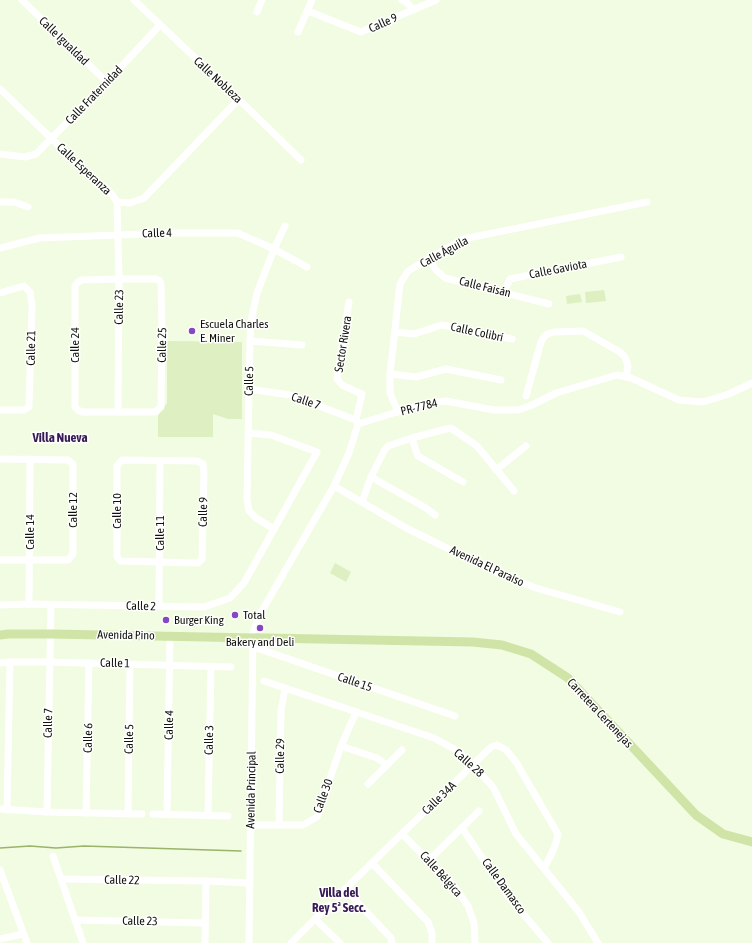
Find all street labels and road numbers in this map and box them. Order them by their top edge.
street label: Calle 9 [366,10,400,35]
street label: Calle Igualdad [36,14,92,68]
street label: Calle Nobleza [191,54,245,106]
street label: Calle Fraternidad [63,63,125,127]
street label: Calle Esperanza [54,140,114,198]
street label: Calle 4 [142,225,173,241]
street label: Calle Águila [417,233,471,271]
street label: Calle Gaviota [528,257,588,281]
street label: Calle Faisán [458,274,512,300]
street label: Calle 23 [112,289,126,325]
street label: Sector Rivera [332,315,354,373]
street label: Calle Colibrí [449,320,505,344]
street label: Calle 24 [68,327,82,363]
street label: Calle 25 [155,327,169,363]
street label: Calle 21 [24,330,38,366]
street label: Calle 5 [242,366,256,396]
street label: Calle 7 [290,390,323,413]
street label: PR-7784 [399,396,439,418]
street label: Calle 12 [66,492,80,528]
street label: Calle 10 [110,493,124,529]
street label: Calle 9 [196,497,210,527]
street label: Calle 14 [23,514,37,550]
street label: Calle 11 [153,515,167,551]
street label: Avenida El Paraíso [448,543,527,589]
street label: Calle 2 [126,599,156,613]
street label: Avenida Pino [97,627,155,643]
street label: Calle 1 [100,656,130,670]
street label: Calle 15 [336,670,374,694]
street label: Carretera Certenejas [564,675,636,751]
street label: Calle 7 [41,708,55,738]
street label: Calle 4 [162,710,176,740]
street label: Calle 6 [81,723,95,753]
street label: Calle 5 [122,724,136,754]
street label: Calle 3 [202,725,216,755]
street label: Calle 29 [273,738,287,774]
street label: Calle 28 [451,746,487,780]
street label: Avenida Principal [243,750,259,829]
street label: Calle 30 [310,777,336,815]
street label: Calle 34A [419,778,459,817]
street label: Calle Bélgica [417,848,465,900]
street label: Calle Damasco [479,856,529,917]
street label: Calle 22 [104,873,140,887]
street label: Calle 23 [122,914,158,928]

